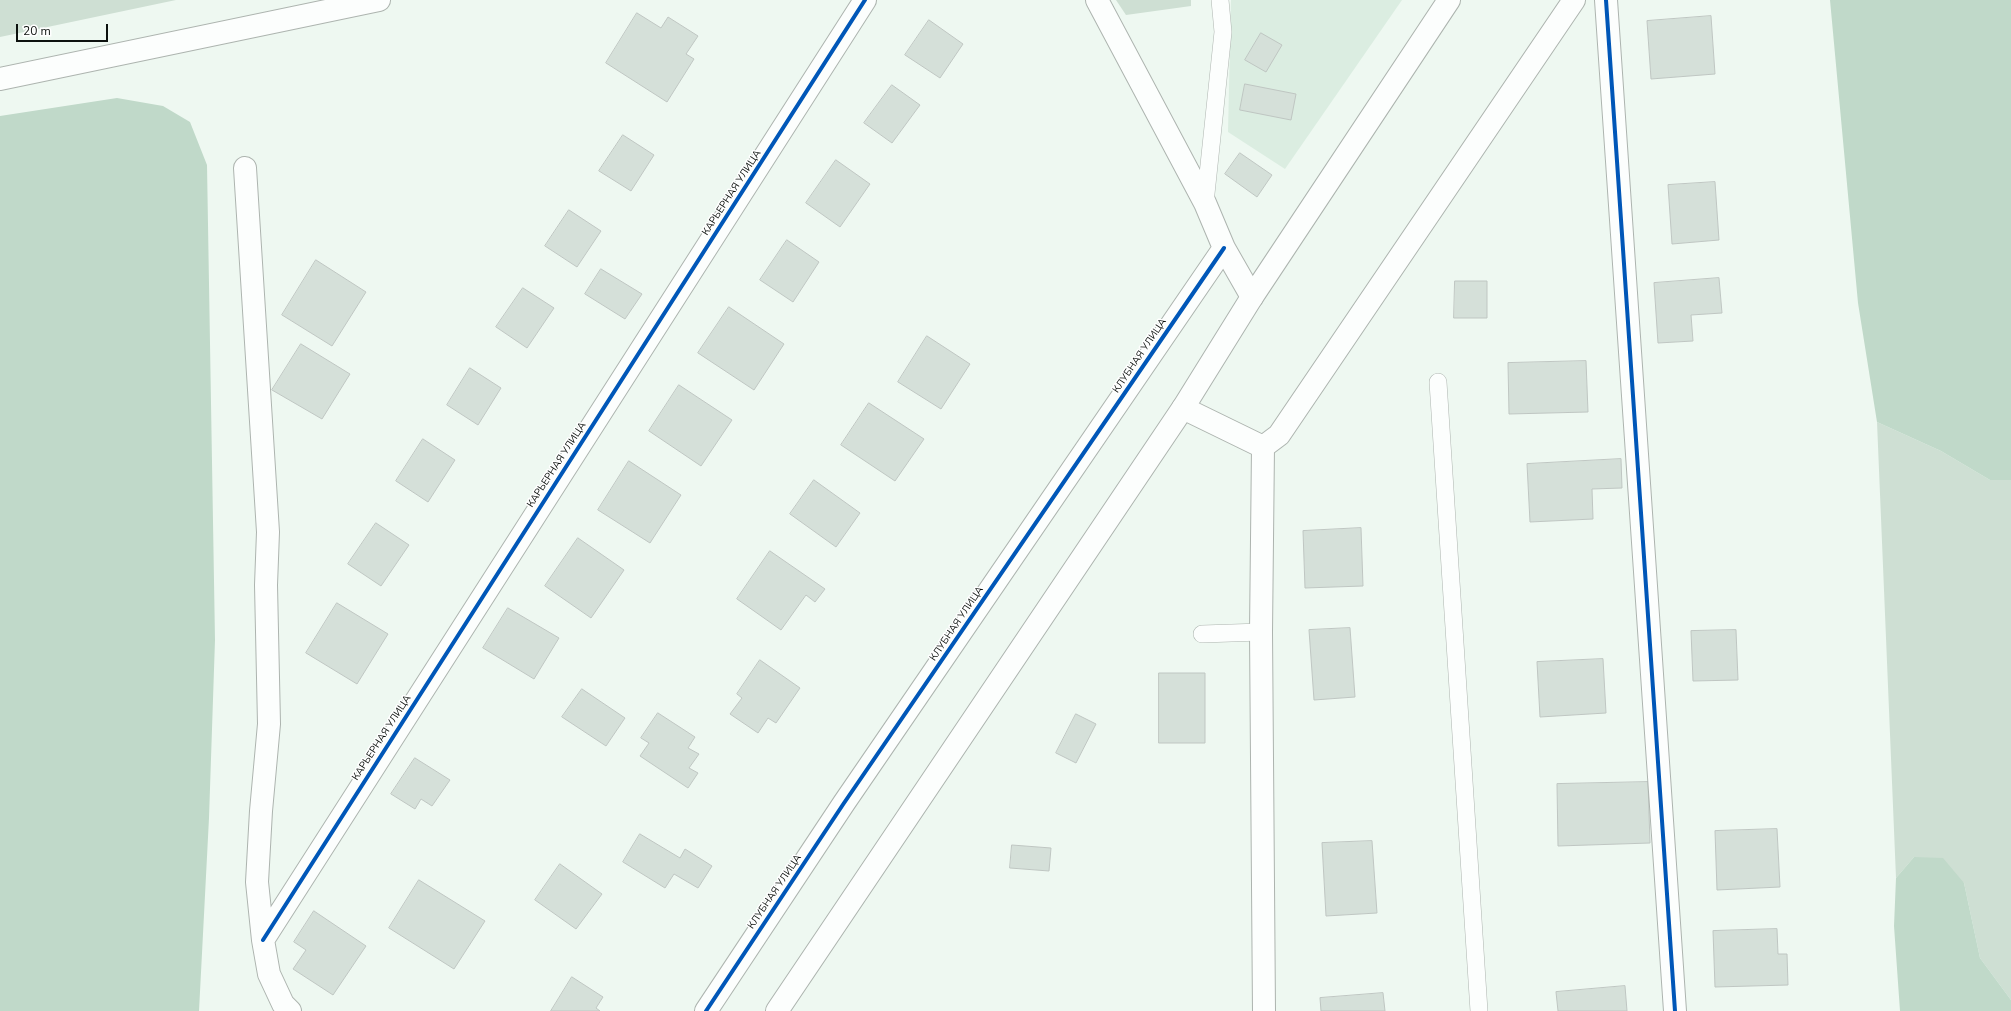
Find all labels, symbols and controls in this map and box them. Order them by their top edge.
scale bar [18,16,110,42]
text: 20 m [23,23,51,39]
street label: КАРЬЕРНАЯ УЛИЦА [700,148,764,238]
street label: КЛУБНАЯ УЛИЦА [1111,316,1169,396]
street label: КАРЬЕРНАЯ УЛИЦА [525,420,589,510]
street label: КЛУБНАЯ УЛИЦА [928,584,986,664]
street label: КАРЬЕРНАЯ УЛИЦА [350,693,414,783]
street label: КЛУБНАЯ УЛИЦА [746,852,804,932]

